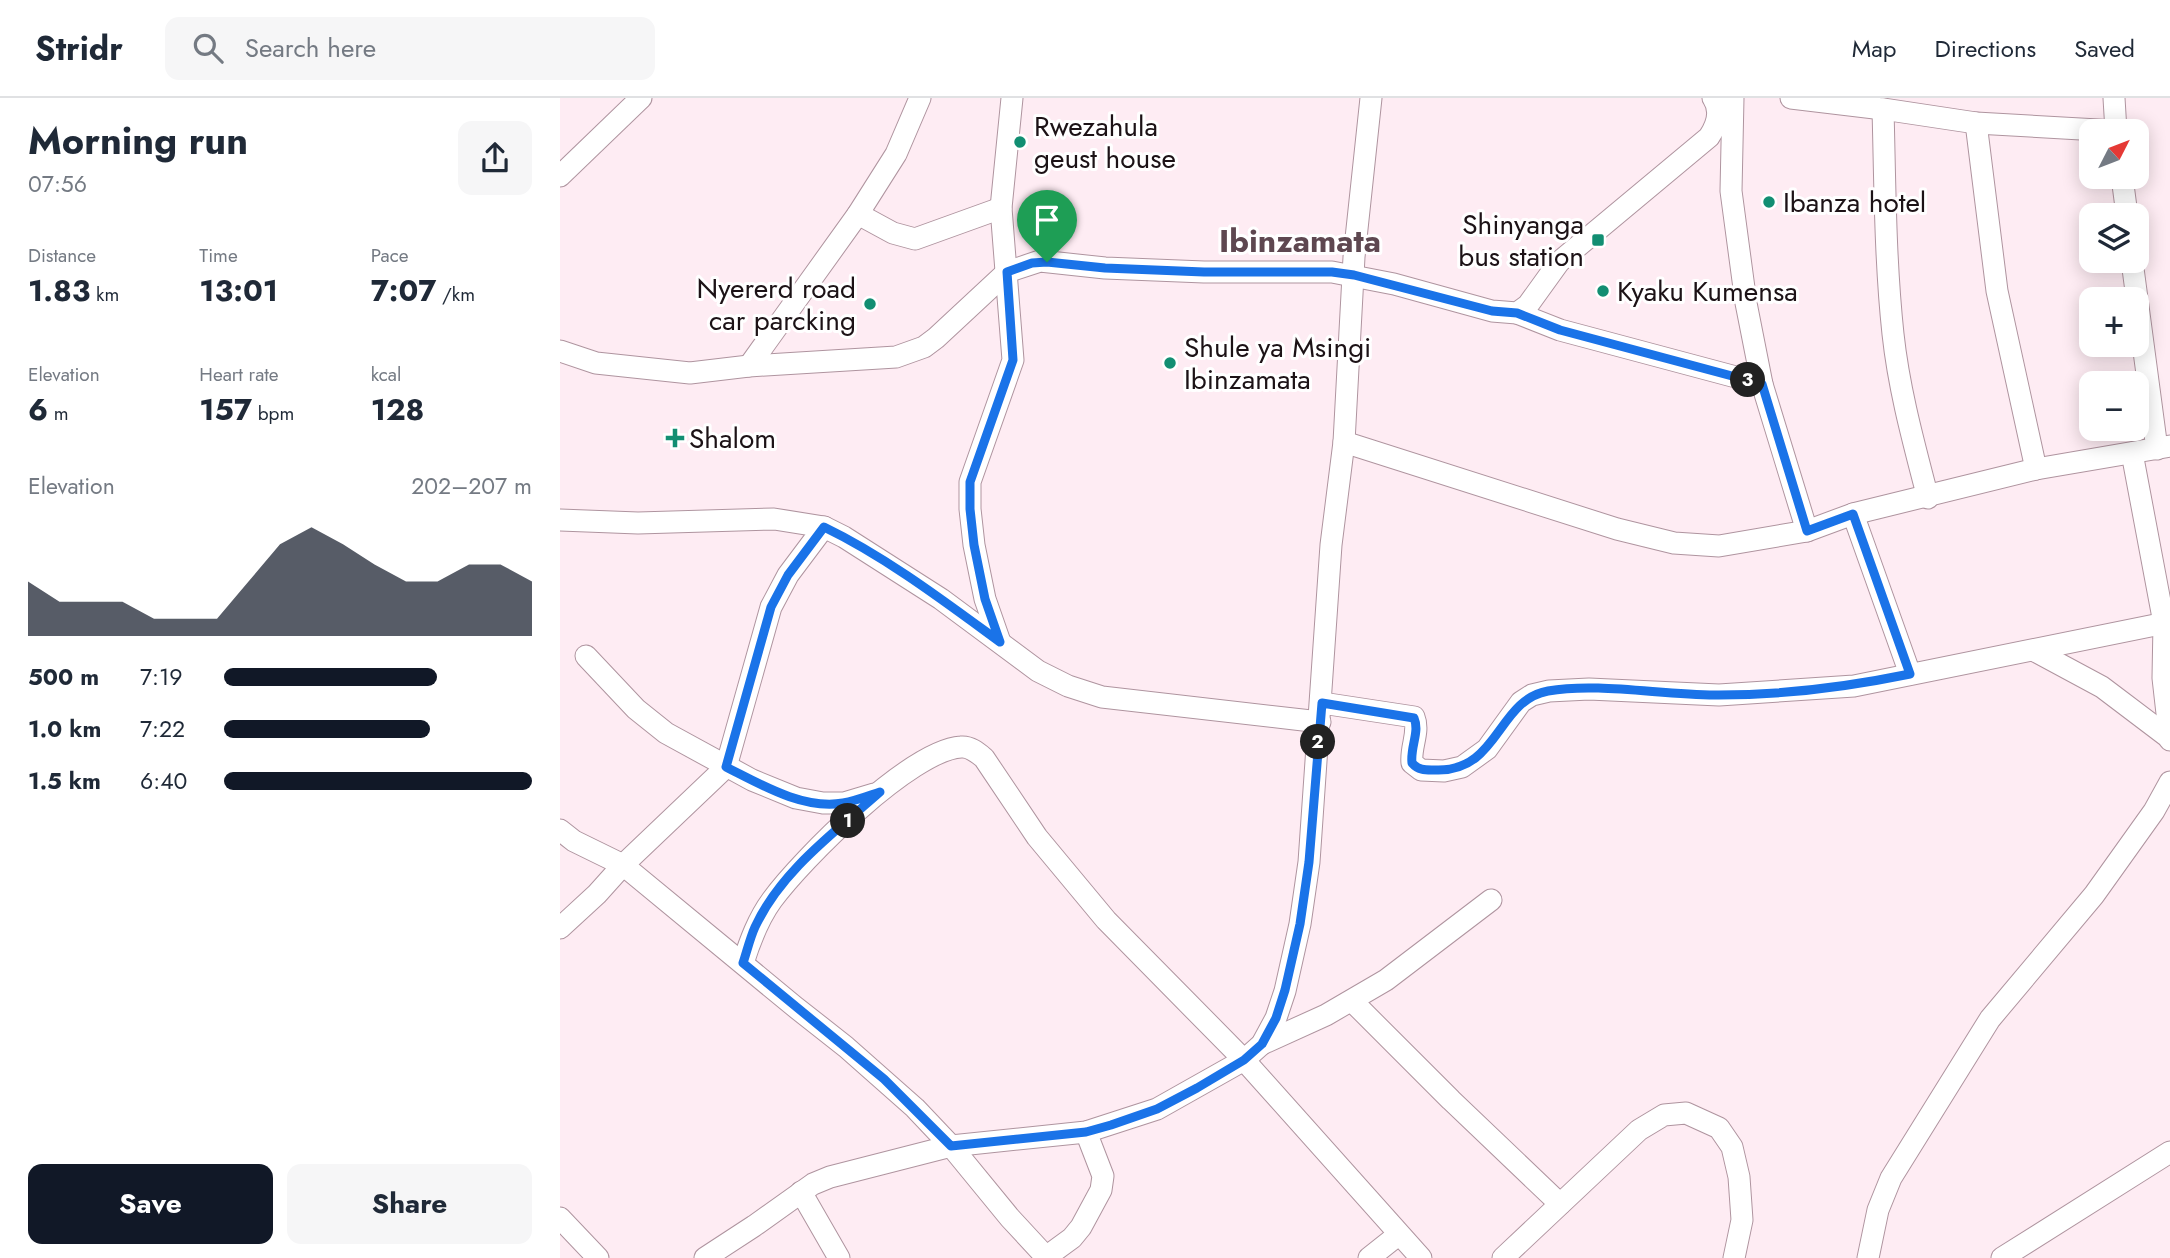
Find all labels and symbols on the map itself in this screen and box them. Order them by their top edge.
place label: Rwezahula geust house [1034,106,1176,179]
north arrow [2079,119,2149,189]
marker: Rwezahula geust house [1012,134,1028,150]
place label: Ibanza hotel [1783,182,1926,223]
pin [1017,190,1077,262]
marker: Ibanza hotel [1761,194,1777,210]
place label: Shinyanga bus station [1458,204,1584,277]
district label: Ibinzamata [1219,218,1381,264]
marker: Shinyanga bus station [1590,232,1606,248]
place label: Nyererd road car parcking [697,268,856,341]
place label: Kyaku Kumensa [1617,271,1798,312]
marker: Kyaku Kumensa [1595,283,1611,299]
marker: Nyererd road car parcking [862,296,878,312]
place label: Shule ya Msingi Ibinzamata [1184,327,1371,400]
marker: Shule ya Msingi Ibinzamata [1162,355,1178,371]
pin: 3 [1730,362,1766,398]
place label: Shalom [689,418,776,459]
marker: Shalom [667,430,683,446]
pin: 2 [1300,724,1336,760]
pin: 1 [830,804,866,838]

